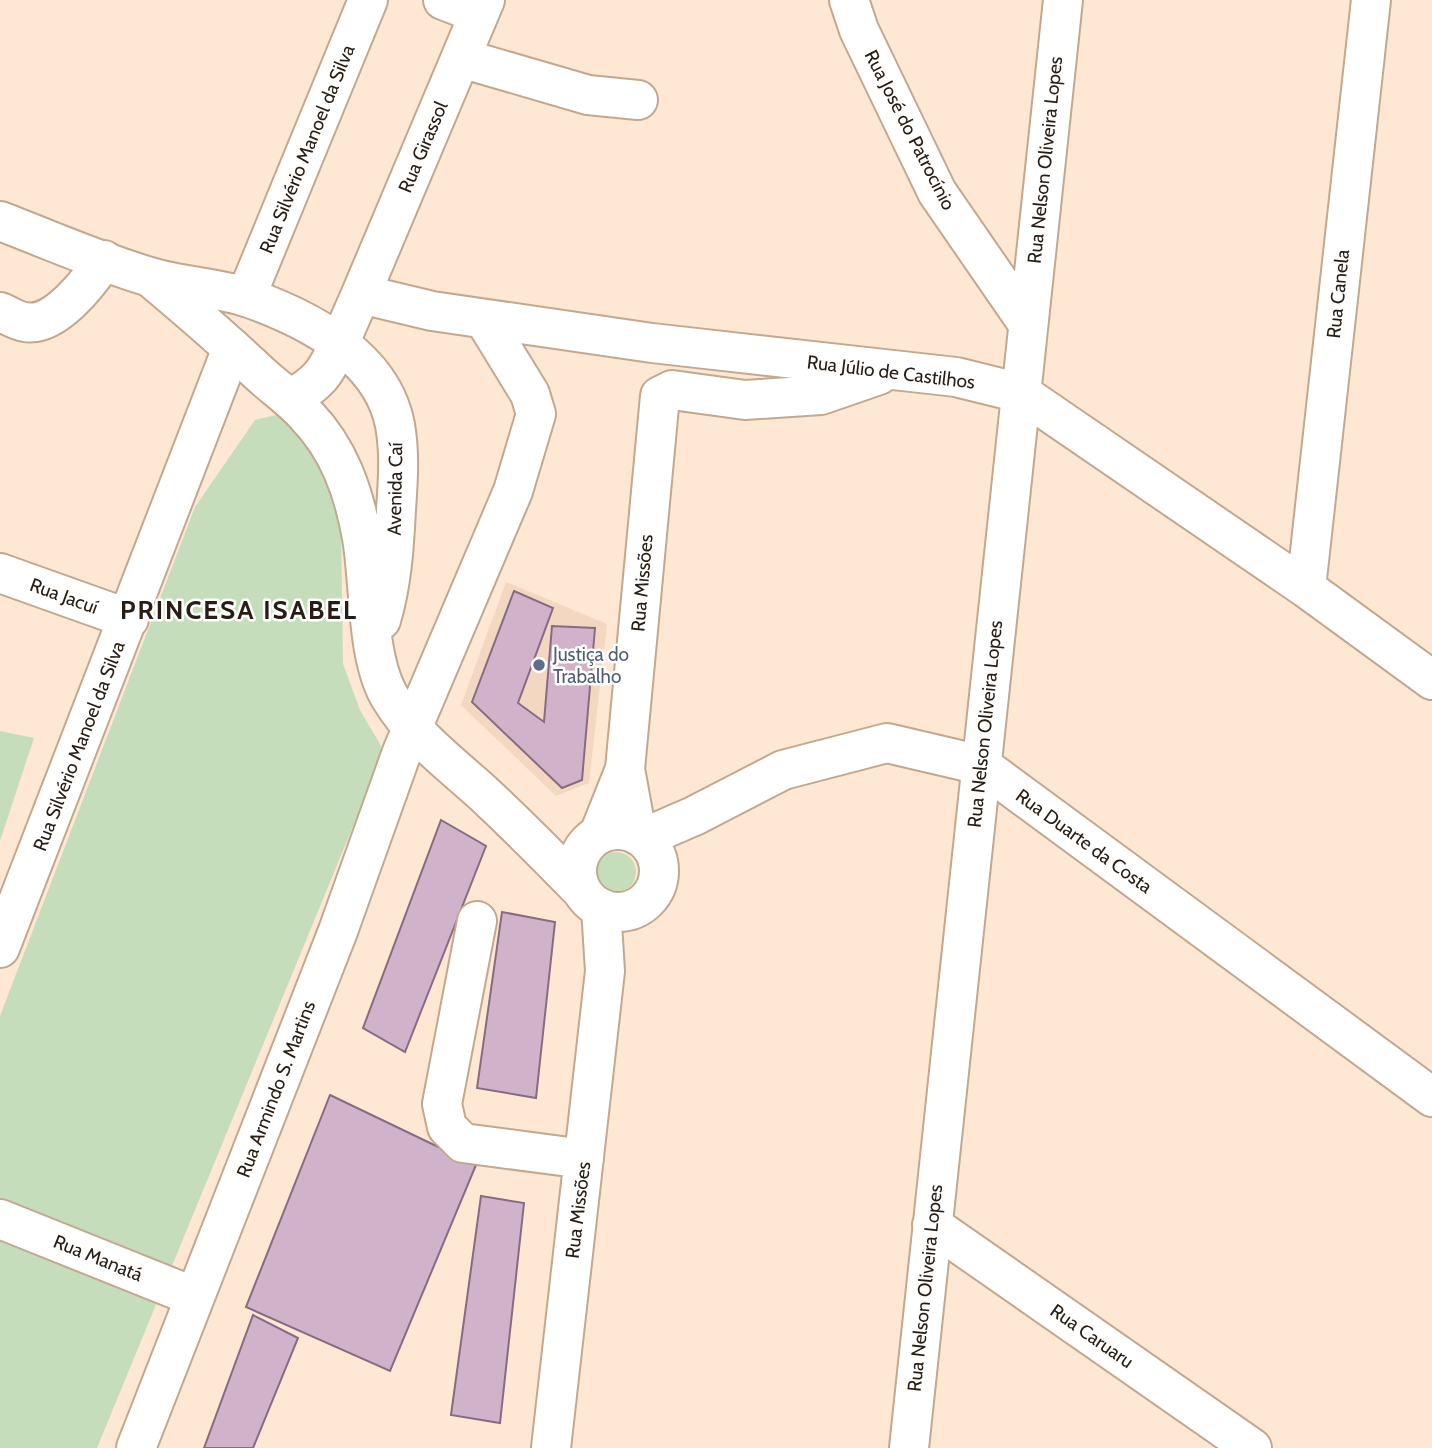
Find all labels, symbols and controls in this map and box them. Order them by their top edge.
street label: Rua Silvério Manoel da Silva [255,41,359,257]
street label: Rua José do Patrocínio [860,46,960,214]
street label: Rua Nelson Oliveira Lopes [1023,55,1067,265]
street label: Rua Girassol [393,97,453,196]
street label: Rua Canela [1322,248,1354,340]
street label: Rua Júlio de Castilhos [806,350,976,394]
street label: Avenida Caí [383,442,407,536]
street label: Rua Missões [626,533,658,633]
street label: Rua Jacuí [27,573,101,619]
district label: PRINCESA ISABEL [120,594,358,626]
street label: Rua Nelson Oliveira Lopes [963,619,1007,829]
street label: Rua Silvério Manoel da Silva [28,638,130,854]
place label: Justiça do Trabalho [552,643,629,688]
marker: Justiça do Trabalho [531,657,547,673]
street label: Rua Duarte da Costa [1011,784,1157,898]
street label: Rua Armindo S. Martins [232,997,320,1181]
street label: Rua Missões [561,1160,595,1260]
street label: Rua Nelson Oliveira Lopes [903,1183,947,1393]
street label: Rua Manatá [50,1230,146,1286]
street label: Rua Caruaru [1046,1299,1138,1373]

